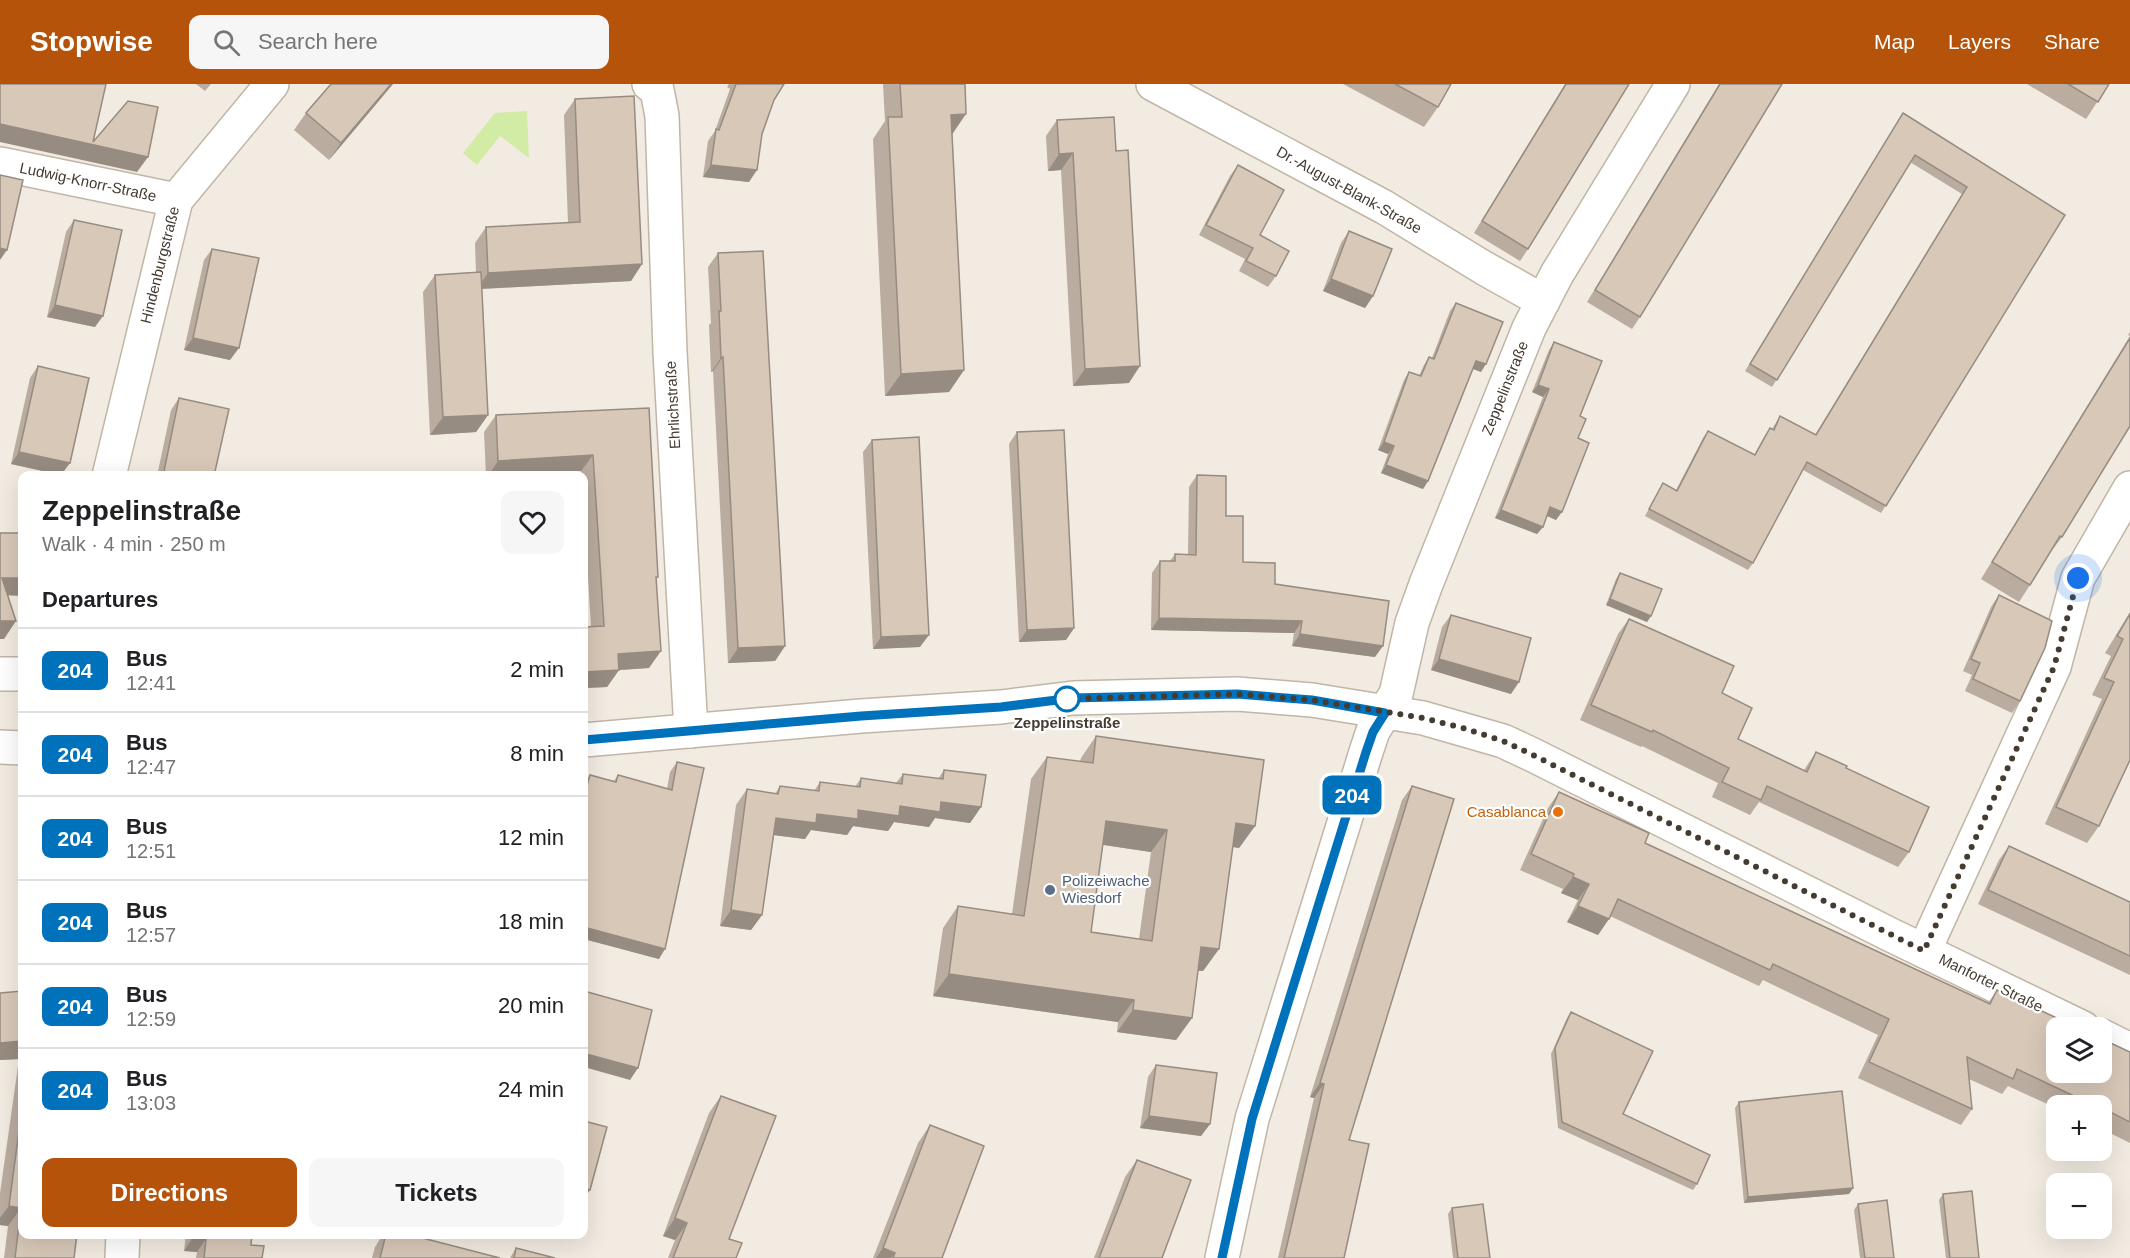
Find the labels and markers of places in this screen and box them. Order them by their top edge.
marker: Zeppelinstraße [1054,686,1080,712]
place label: Zeppelinstraße [1014,714,1120,731]
place label: Casablanca [1467,803,1547,820]
marker: Casablanca [1551,805,1565,819]
place label: Polizeiwache Wiesdorf [1062,872,1150,906]
marker: Polizeiwache Wiesdorf [1043,883,1057,897]

